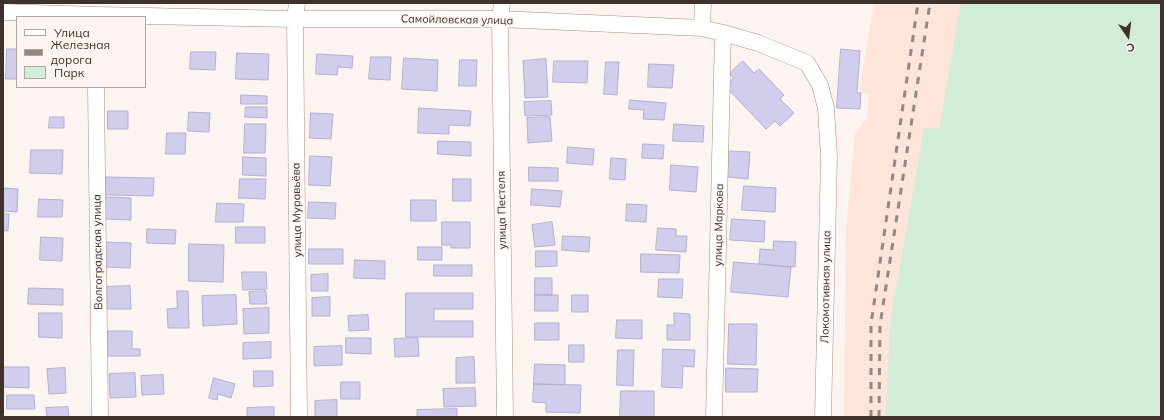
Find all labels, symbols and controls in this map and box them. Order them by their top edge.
street label: Самойловская улица [401,12,513,28]
legend [16,16,146,88]
north arrow [1108,16,1148,56]
text: Улица [54,25,90,40]
text: Железная дорога [51,37,110,67]
text: С [1126,40,1136,55]
text: Парк [54,65,84,80]
street label: улица Муравьёва [290,162,304,258]
street label: улица Пестеля [495,171,509,249]
street label: улица Маркова [712,183,726,267]
street label: Волгоградская улица [90,194,106,310]
street label: Локомотивная улица [818,230,834,344]

